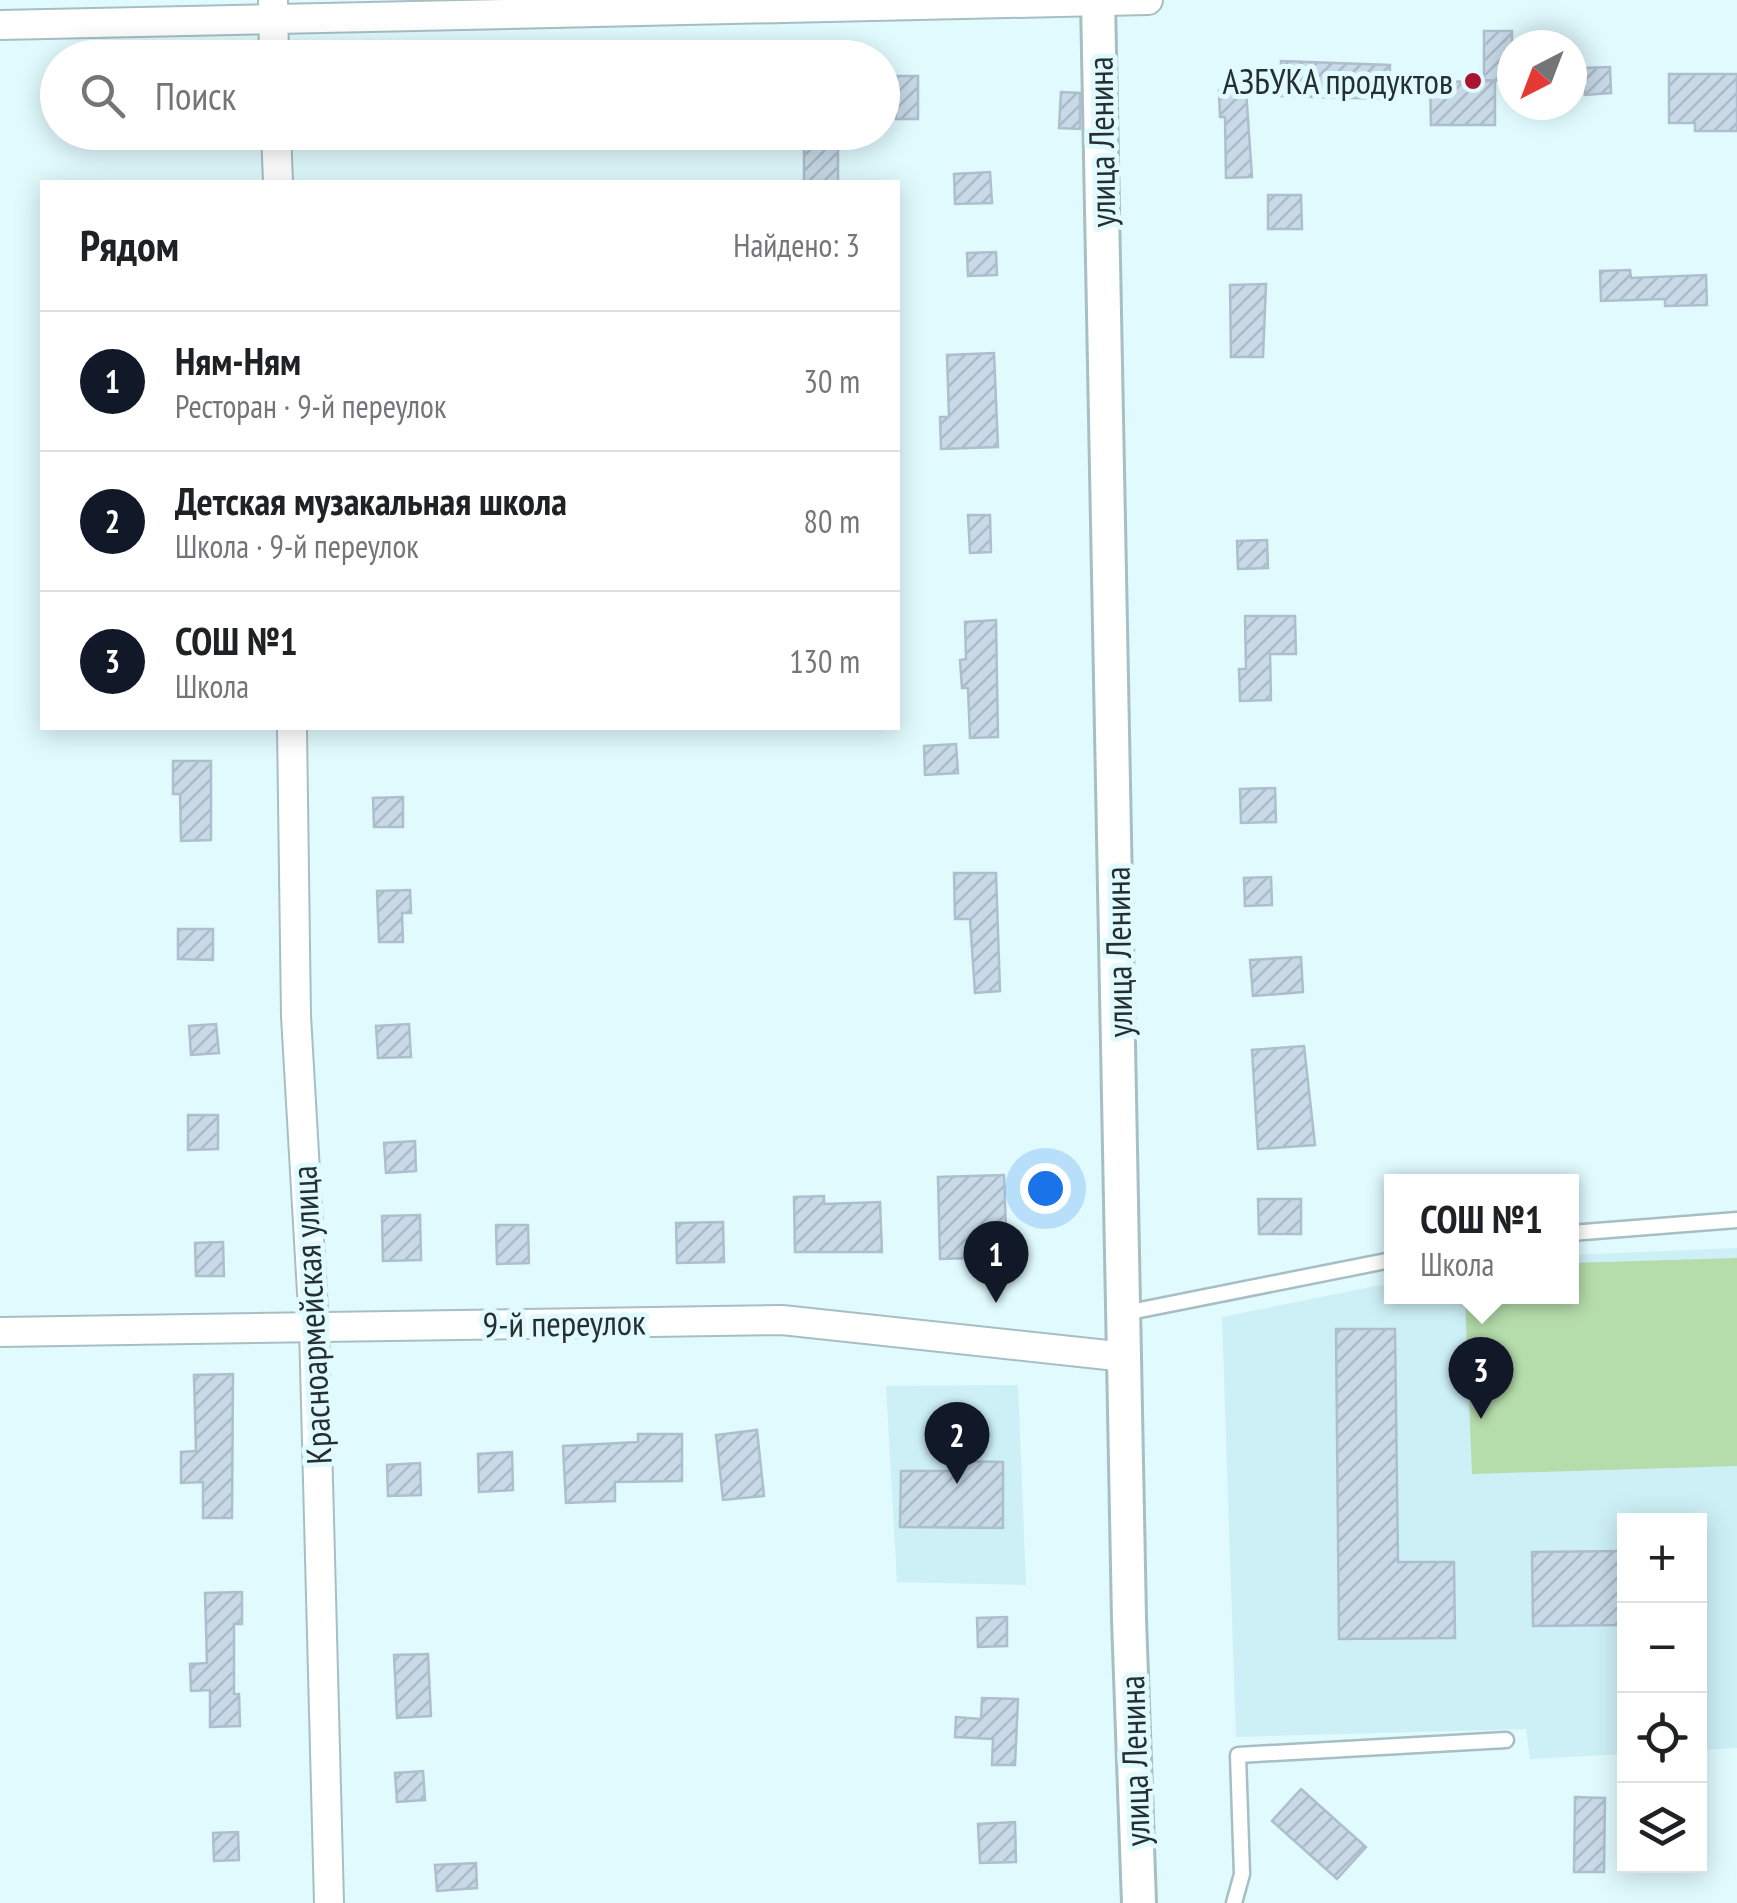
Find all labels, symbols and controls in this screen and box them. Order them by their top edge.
north arrow [1497,30,1587,120]
search box [40,40,900,150]
street label: улица Ленина [1077,56,1125,228]
place label: АЗБУКА продуктов [1222,58,1453,104]
icon: search [75,68,130,123]
marker: АЗБУКА продуктов [1462,70,1484,92]
text: Поиск [155,71,236,120]
text: Рядом [80,218,179,273]
text: Найдено: 3 [733,224,860,266]
text: Ням-Ням [175,336,301,385]
text: 1 [105,360,120,402]
text: 30 m [804,360,860,402]
text: Ресторан · 9-й переулок [175,385,446,427]
text: Детская музакальная школа [175,476,567,525]
text: 2 [105,500,120,542]
text: 80 m [804,500,860,542]
text: Школа · 9-й переулок [175,525,419,567]
text: СОШ №1 [175,616,298,665]
text: 3 [105,640,120,682]
text: 130 m [789,640,860,682]
text: Школа [175,665,249,707]
street label: улица Ленина [1094,866,1142,1038]
your location [1020,1163,1071,1214]
street label: Красноармейская улица [280,1164,342,1466]
popup [1384,1174,1579,1304]
text: СОШ №1 [1420,1194,1543,1243]
pin: 1 [964,1220,1028,1303]
text: Школа [1420,1243,1494,1285]
street label: 9-й переулок [482,1299,646,1347]
pin: 3 [1448,1336,1514,1419]
pin: 2 [924,1402,990,1484]
map controls [1617,1513,1707,1873]
button: + [1617,1513,1707,1603]
button: − [1617,1603,1707,1693]
street label: улица Ленина [1108,1675,1160,1847]
button: locate [1617,1693,1707,1783]
button: layers [1617,1783,1707,1873]

